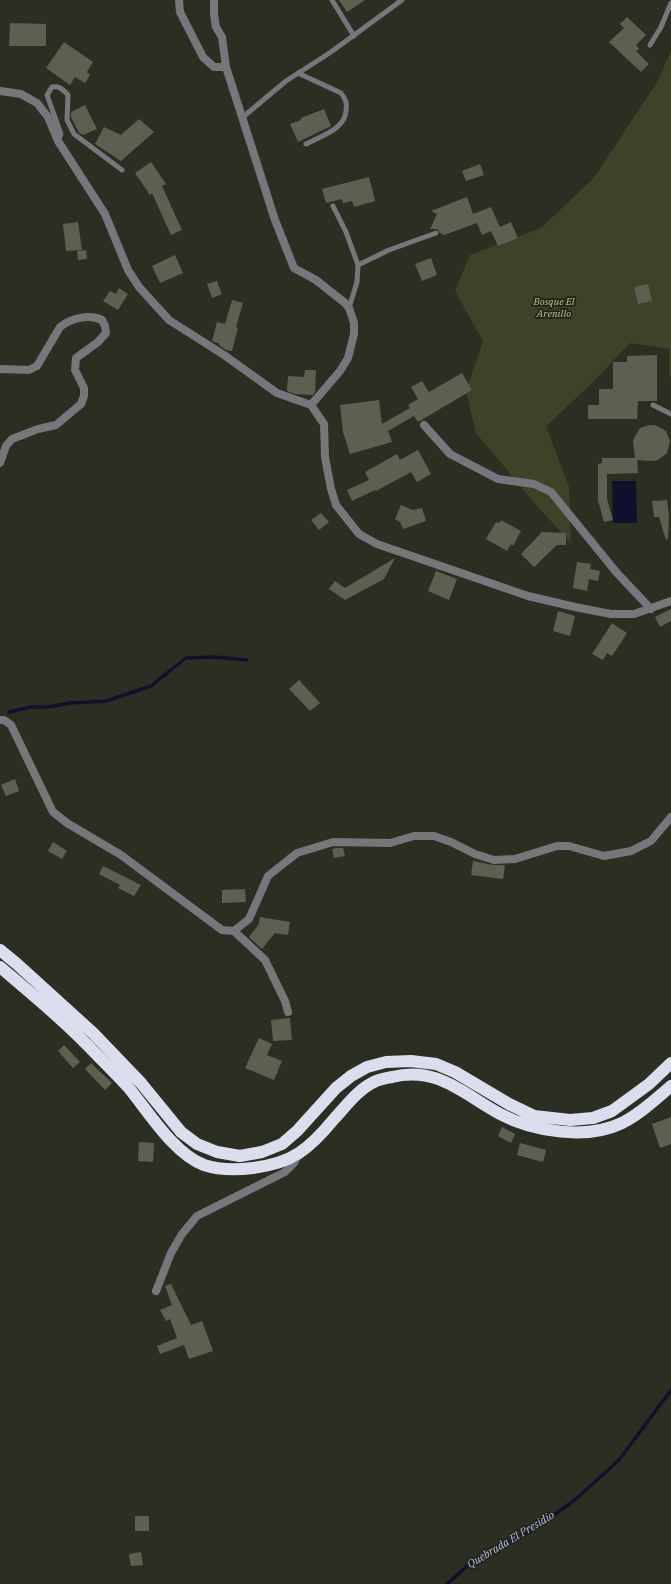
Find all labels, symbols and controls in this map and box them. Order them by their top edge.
park label: Bosque El Arenillo [534,296,574,320]
water label: Quebrada El Presidio [465,1509,557,1571]

